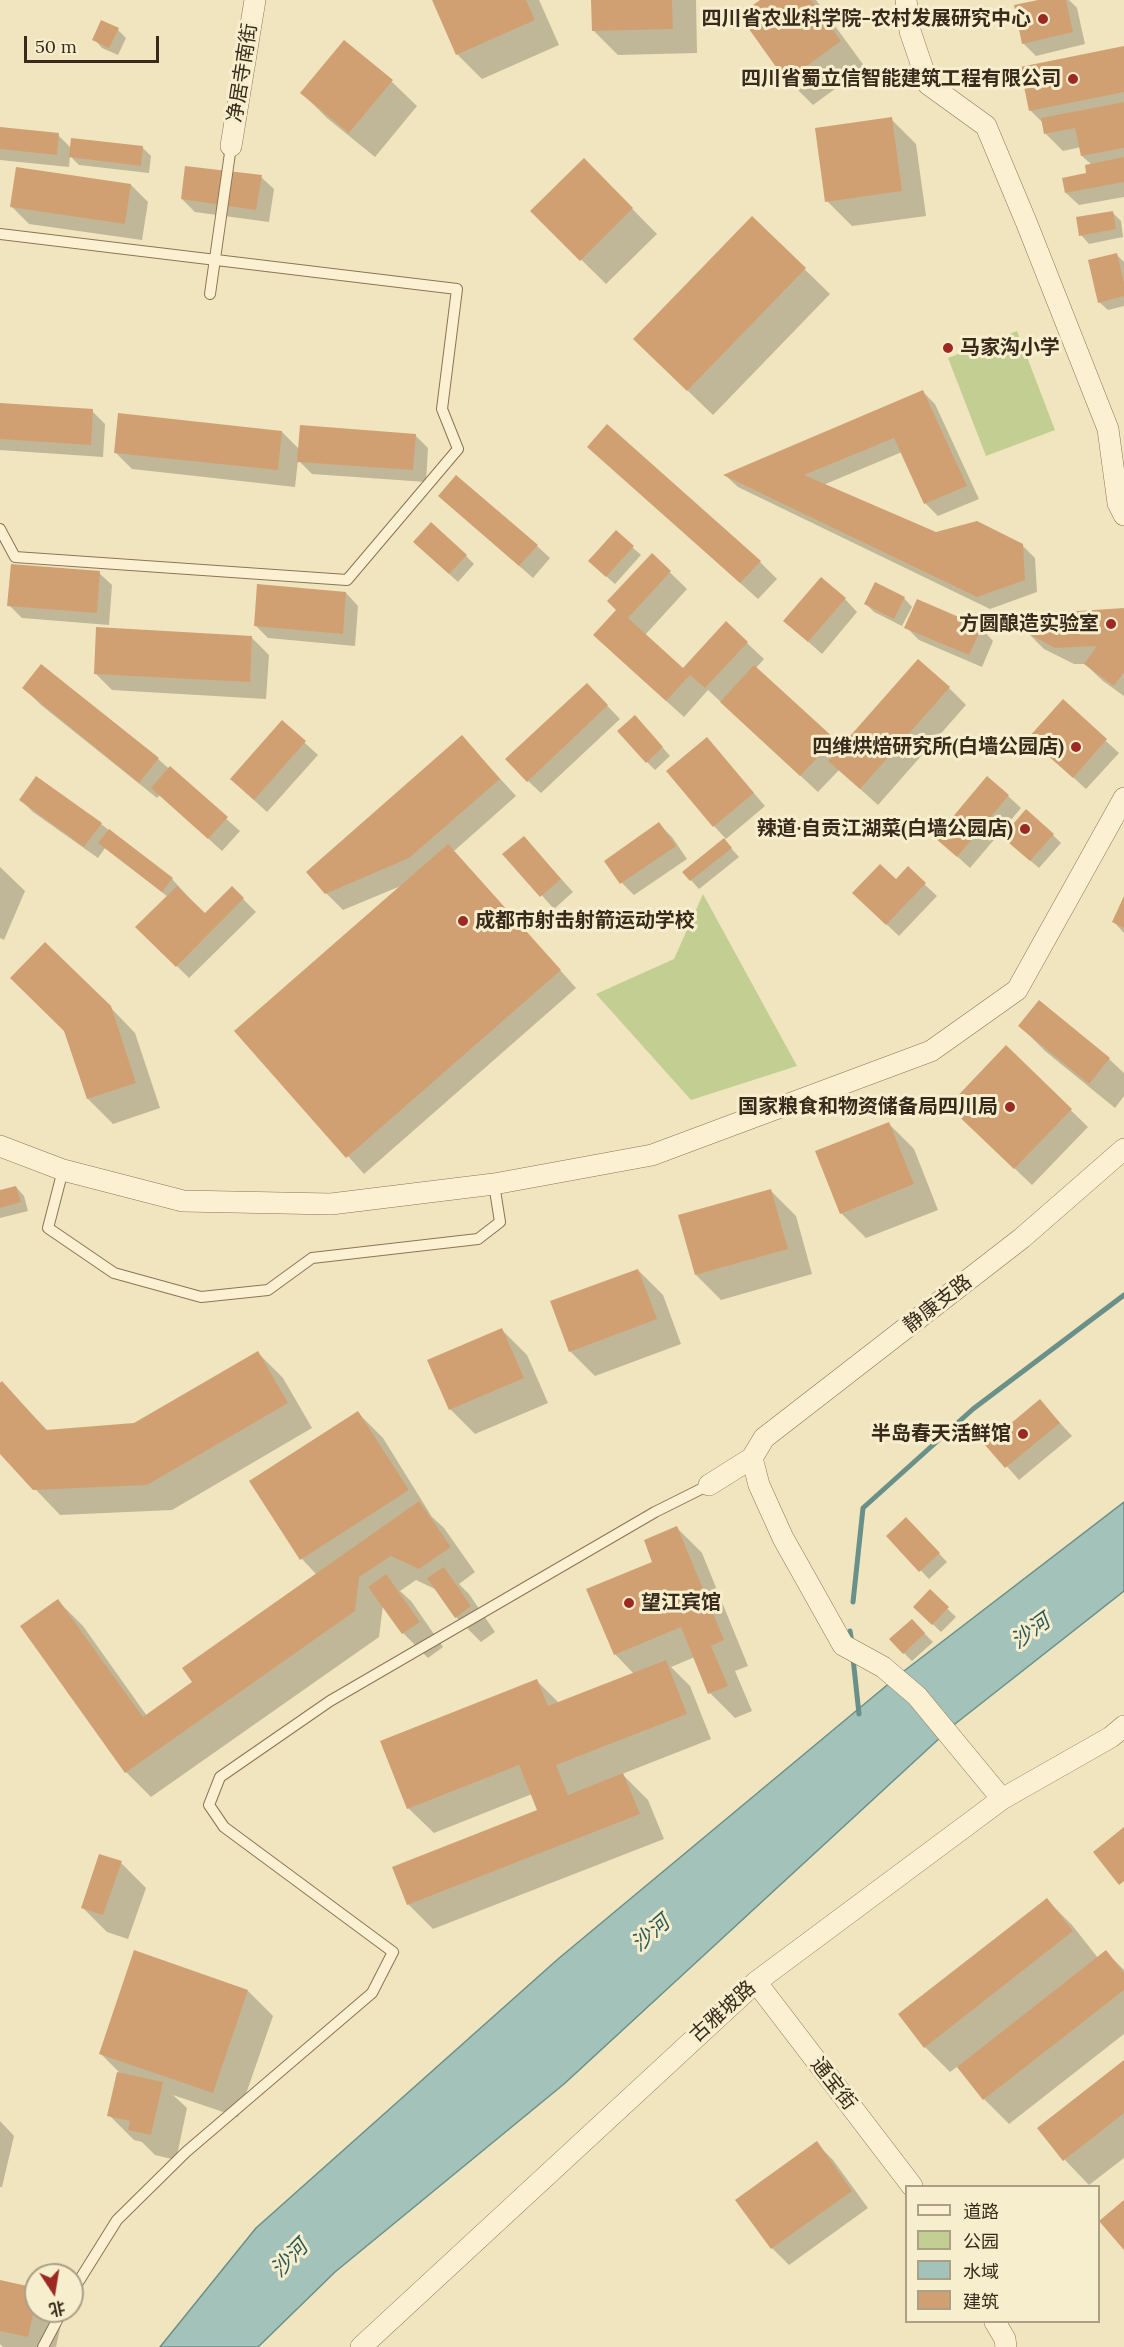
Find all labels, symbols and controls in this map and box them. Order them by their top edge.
place label: 四川省农业科学院-农村发展研究中心 [702,7,1031,31]
marker: 四川省农业科学院-农村发展研究中心 [1036,12,1050,26]
street label: 净居寺南街 [223,22,263,124]
scale bar [27,24,162,62]
text: 50 m [35,35,77,58]
place label: 四川省蜀立信智能建筑工程有限公司 [741,67,1061,91]
marker: 四川省蜀立信智能建筑工程有限公司 [1066,72,1080,86]
place label: 马家沟小学 [960,336,1060,360]
marker: 马家沟小学 [941,341,955,355]
place label: 方圆酿造实验室 [959,612,1099,636]
marker: 方圆酿造实验室 [1104,617,1118,631]
place label: 四维烘焙研究所(白墙公园店) [812,735,1064,759]
marker: 四维烘焙研究所(白墙公园店) [1069,740,1083,754]
place label: 辣道·自贡江湖菜(白墙公园店) [757,817,1013,841]
marker: 辣道·自贡江湖菜(白墙公园店) [1018,822,1032,836]
place label: 成都市射击射箭运动学校 [475,909,695,933]
marker: 成都市射击射箭运动学校 [456,914,470,928]
place label: 国家粮食和物资储备局四川局 [738,1095,998,1119]
marker: 国家粮食和物资储备局四川局 [1003,1100,1017,1114]
street label: 静康支路 [899,1270,977,1338]
place label: 半岛春天活鲜馆 [871,1422,1011,1446]
marker: 半岛春天活鲜馆 [1016,1427,1030,1441]
place label: 望江宾馆 [641,1591,721,1615]
marker: 望江宾馆 [622,1596,636,1610]
water label: 沙河 [1007,1609,1055,1655]
water label: 沙河 [627,1911,675,1957]
street label: 古雅坡路 [685,1976,761,2048]
street label: 通宝街 [805,2053,861,2115]
legend [905,2185,1100,2323]
text: 道路 [963,2200,999,2223]
text: 公园 [963,2230,999,2253]
water label: 沙河 [266,2235,314,2283]
text: 水域 [963,2260,999,2283]
north arrow [24,2263,84,2323]
text: 建筑 [963,2290,999,2313]
text: 北 [47,2297,67,2320]

